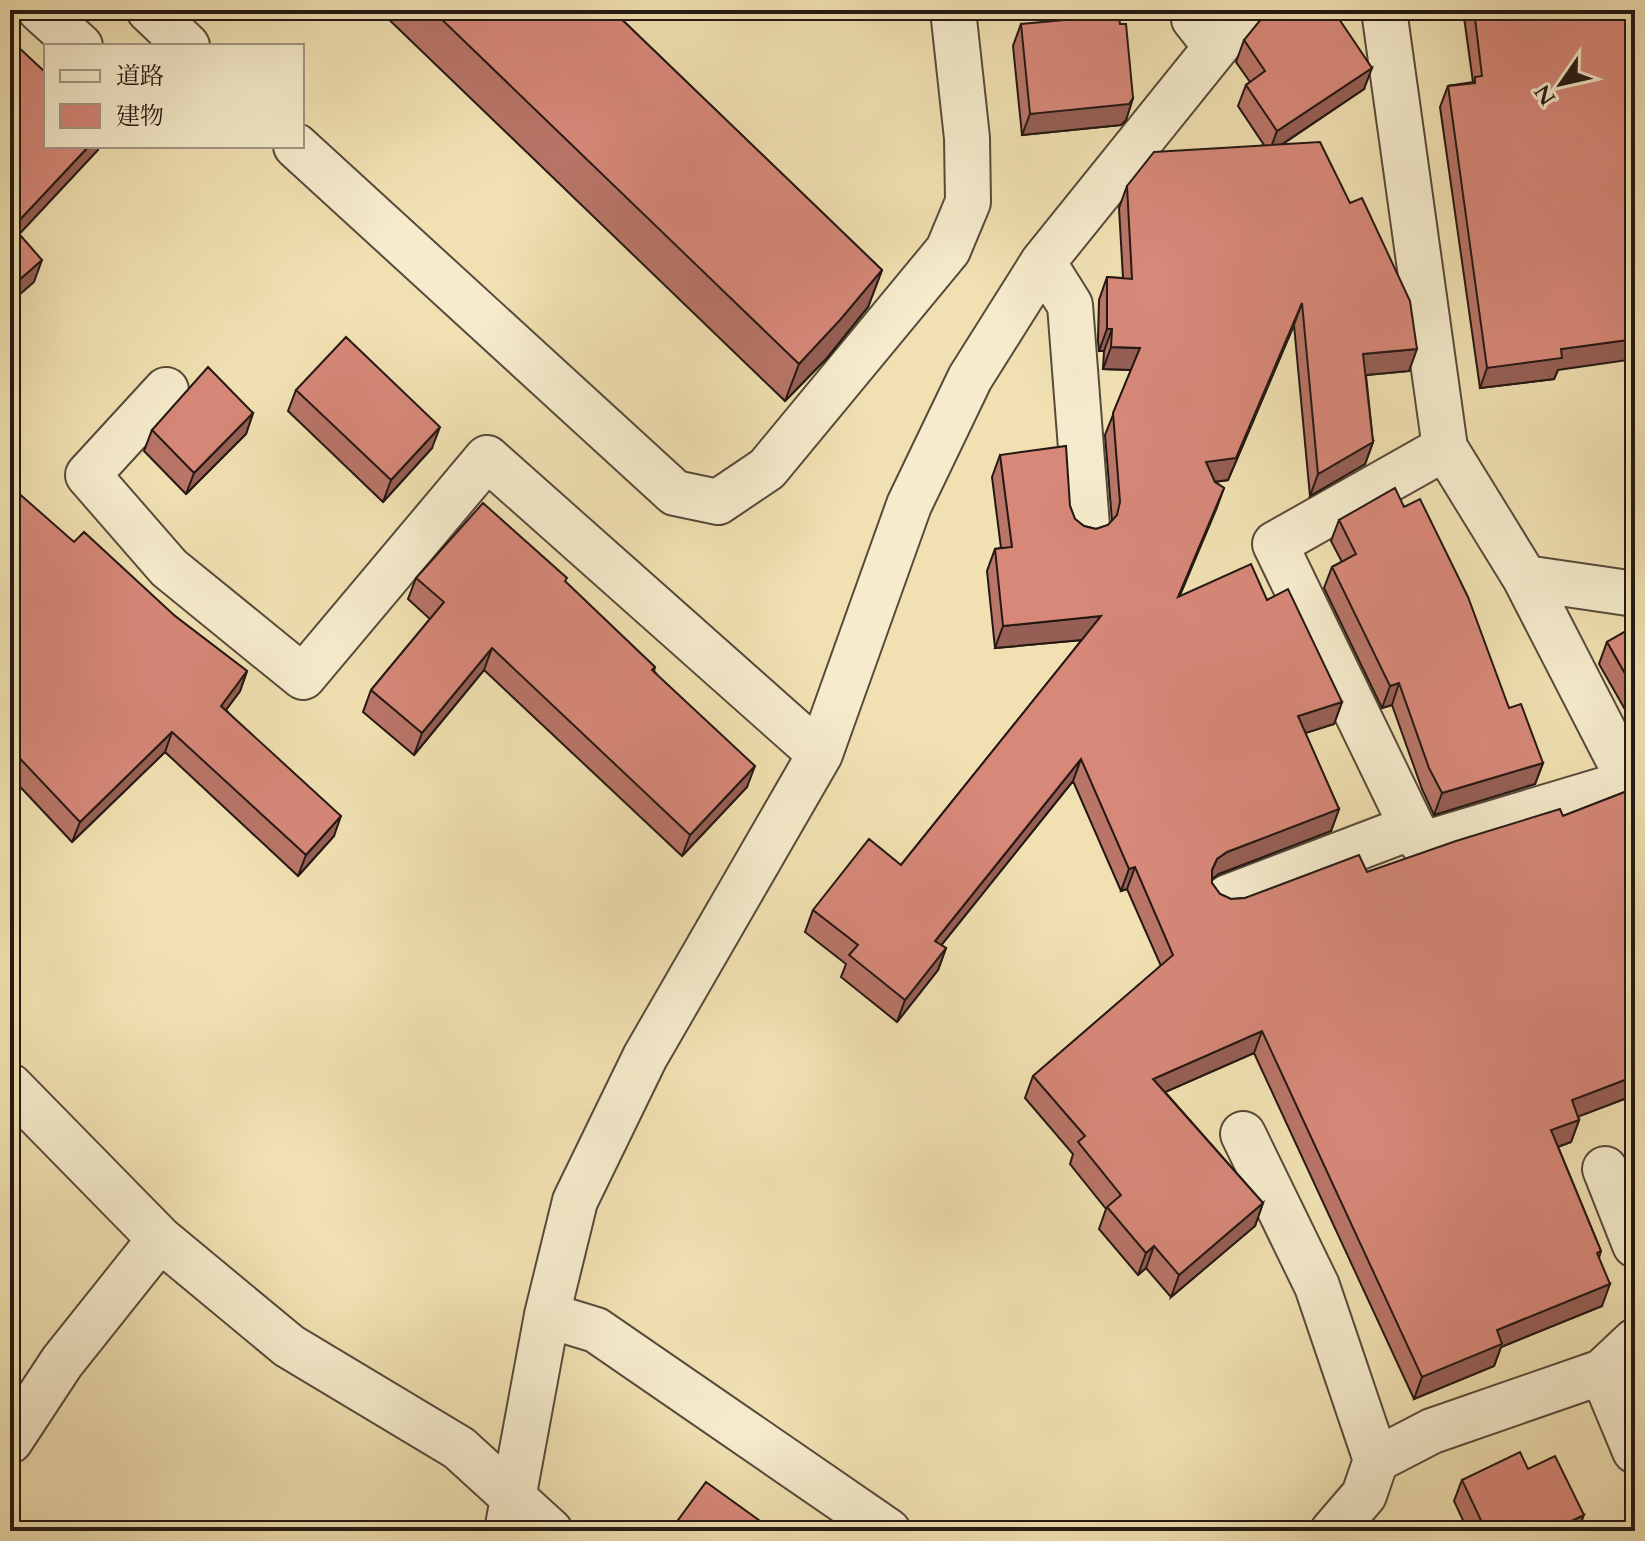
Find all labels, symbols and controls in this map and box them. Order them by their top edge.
legend [44,44,304,148]
north arrow [1521,44,1601,124]
text: 道路 [116,60,164,93]
text: N [1527,78,1563,111]
text: 建物 [116,100,164,133]

